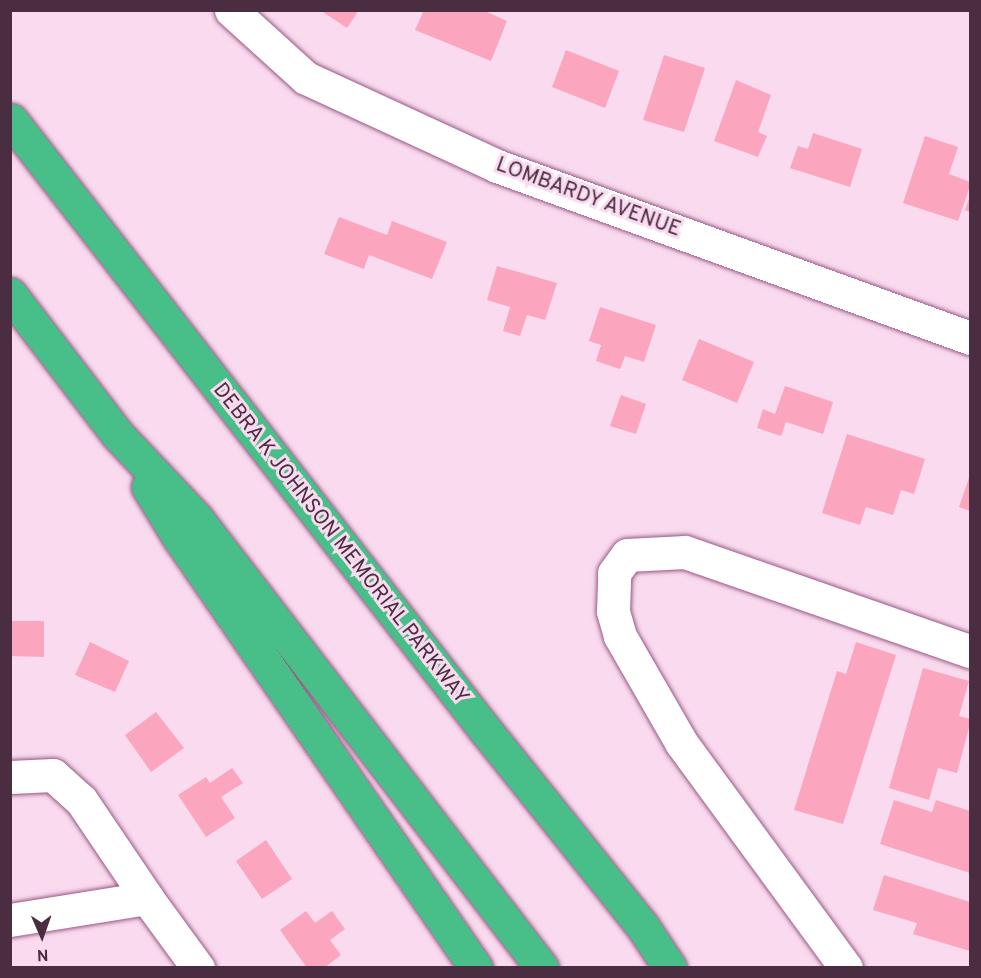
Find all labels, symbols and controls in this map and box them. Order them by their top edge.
street label: LOMBARDY AVENUE [491,153,685,243]
street label: DEBRA K JOHNSON MEMORIAL PARKWAY [206,378,474,710]
north arrow [12,906,72,966]
text: N [37,944,49,964]

